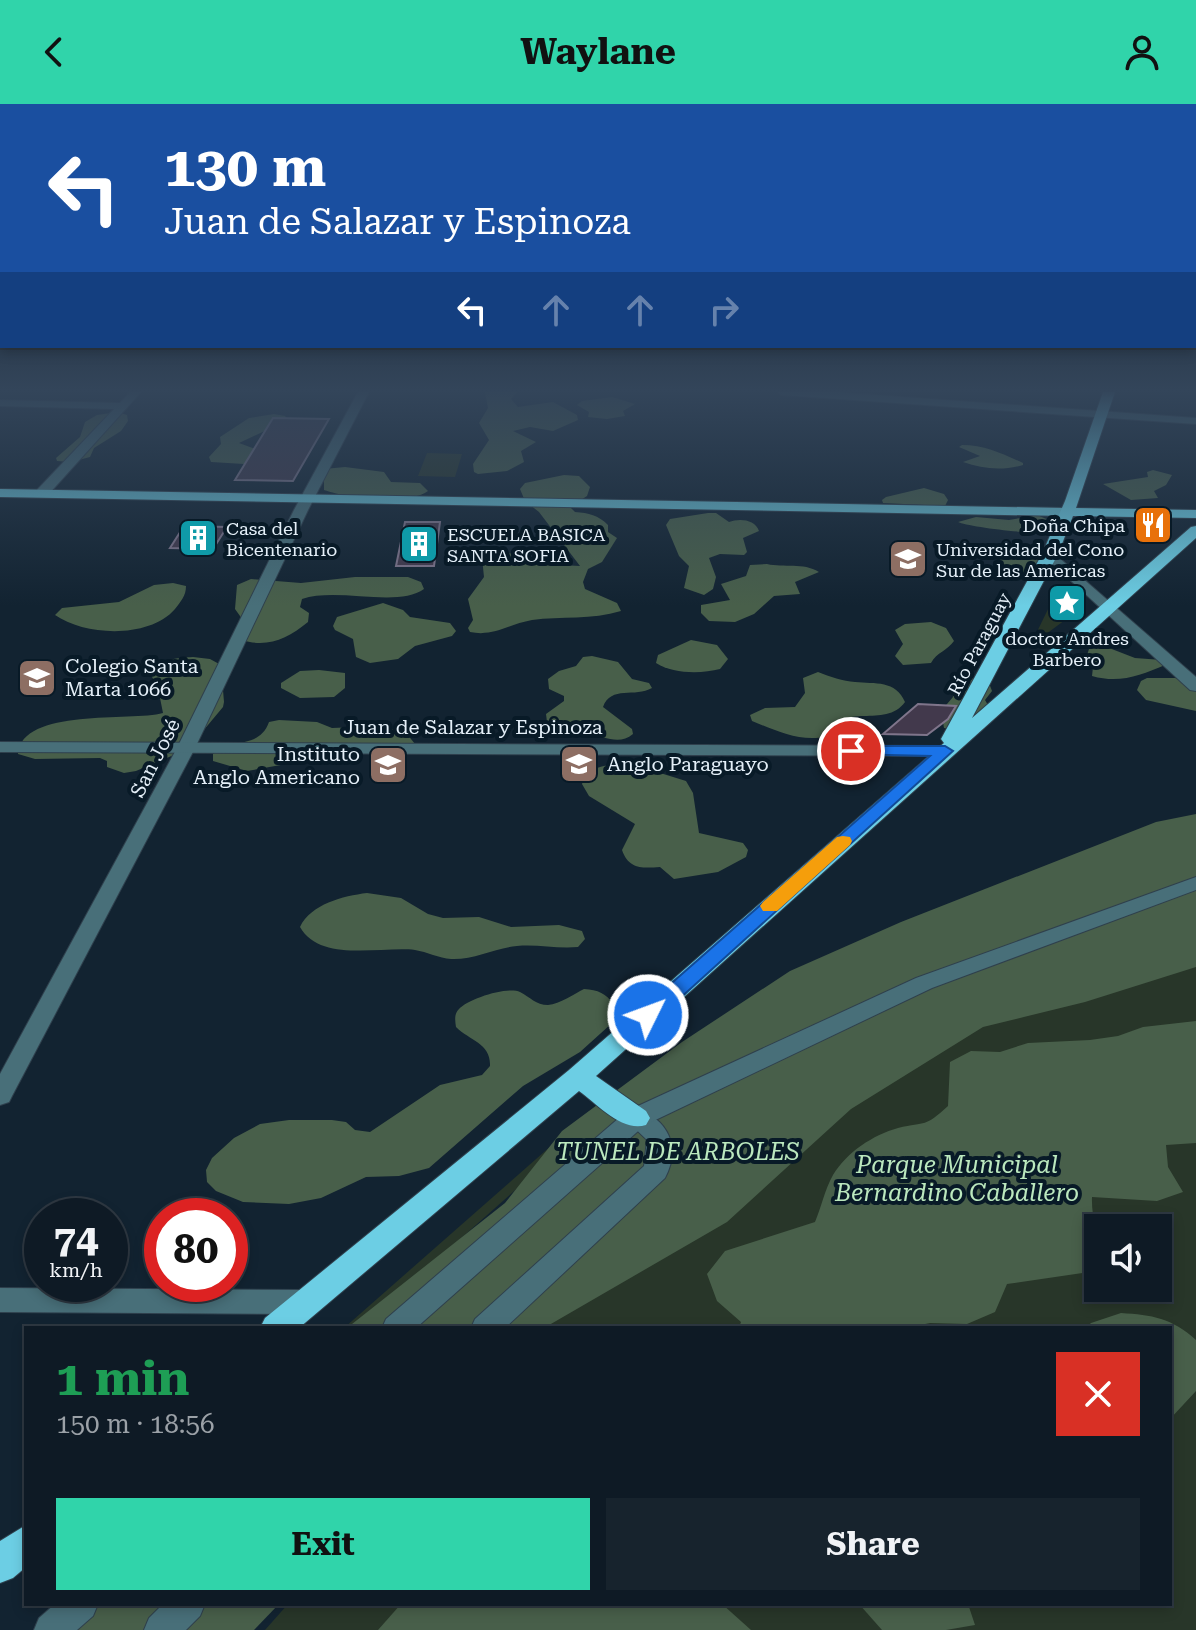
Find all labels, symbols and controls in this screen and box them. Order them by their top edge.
icon: back [32,30,76,74]
icon: person [1120,30,1164,74]
text: Waylane [520,31,676,73]
text: 130 m [164,134,326,200]
icon: left [32,136,136,240]
text: Juan de Salazar y Espinoza [164,201,631,243]
icon: left [450,288,494,332]
icon: ahead [534,288,578,332]
icon: ahead [618,288,662,332]
icon: right [702,288,746,332]
restaurant icon: Doña Chipa [1132,504,1174,546]
place label: Doña Chipa [1022,515,1125,536]
building icon: Casa del Bicentenario [177,517,219,559]
place label: Casa del Bicentenario [226,518,337,560]
building icon: ESCUELA BASICA SANTA SOFIA [398,523,440,565]
place label: ESCUELA BASICA SANTA SOFIA [447,524,606,566]
school or university icon: Universidad del Cono Sur de las Americas [887,538,929,580]
place label: Universidad del Cono Sur de las Americas [936,539,1124,581]
place icon: doctor Andres Barbero [1046,582,1088,624]
street label: Río Paraguay [943,589,1015,699]
place label: doctor Andres Barbero [1005,628,1129,670]
place label: Colegio Santa Marta 1066 [65,654,199,701]
school or university icon: Colegio Santa Marta 1066 [16,657,58,699]
street label: San José [125,715,185,801]
street label: Juan de Salazar y Espinoza [343,715,603,739]
pin [817,717,885,785]
icon: arrive [829,729,873,773]
place label: Instituto Anglo Americano [193,742,360,789]
school or university icon: Anglo Paraguayo [558,743,600,785]
school or university icon: Instituto Anglo Americano [367,744,409,786]
place label: Anglo Paraguayo [607,752,769,776]
position arrow [606,973,690,1057]
park label: TUNEL DE ARBOLES [556,1138,800,1166]
park label: Parque Municipal Bernardino Caballero [834,1151,1079,1207]
speed limit sign: 80 [144,1198,248,1302]
map controls [1084,1214,1172,1302]
button: sound [1084,1214,1172,1302]
text: 74 [54,1216,98,1263]
text: km/h [49,1258,103,1282]
text: 1 min [56,1351,189,1407]
button: close [1056,1352,1140,1436]
text: 150 m · 18:56 [56,1409,215,1439]
button: Exit [56,1498,590,1590]
button: Share [606,1498,1140,1590]

